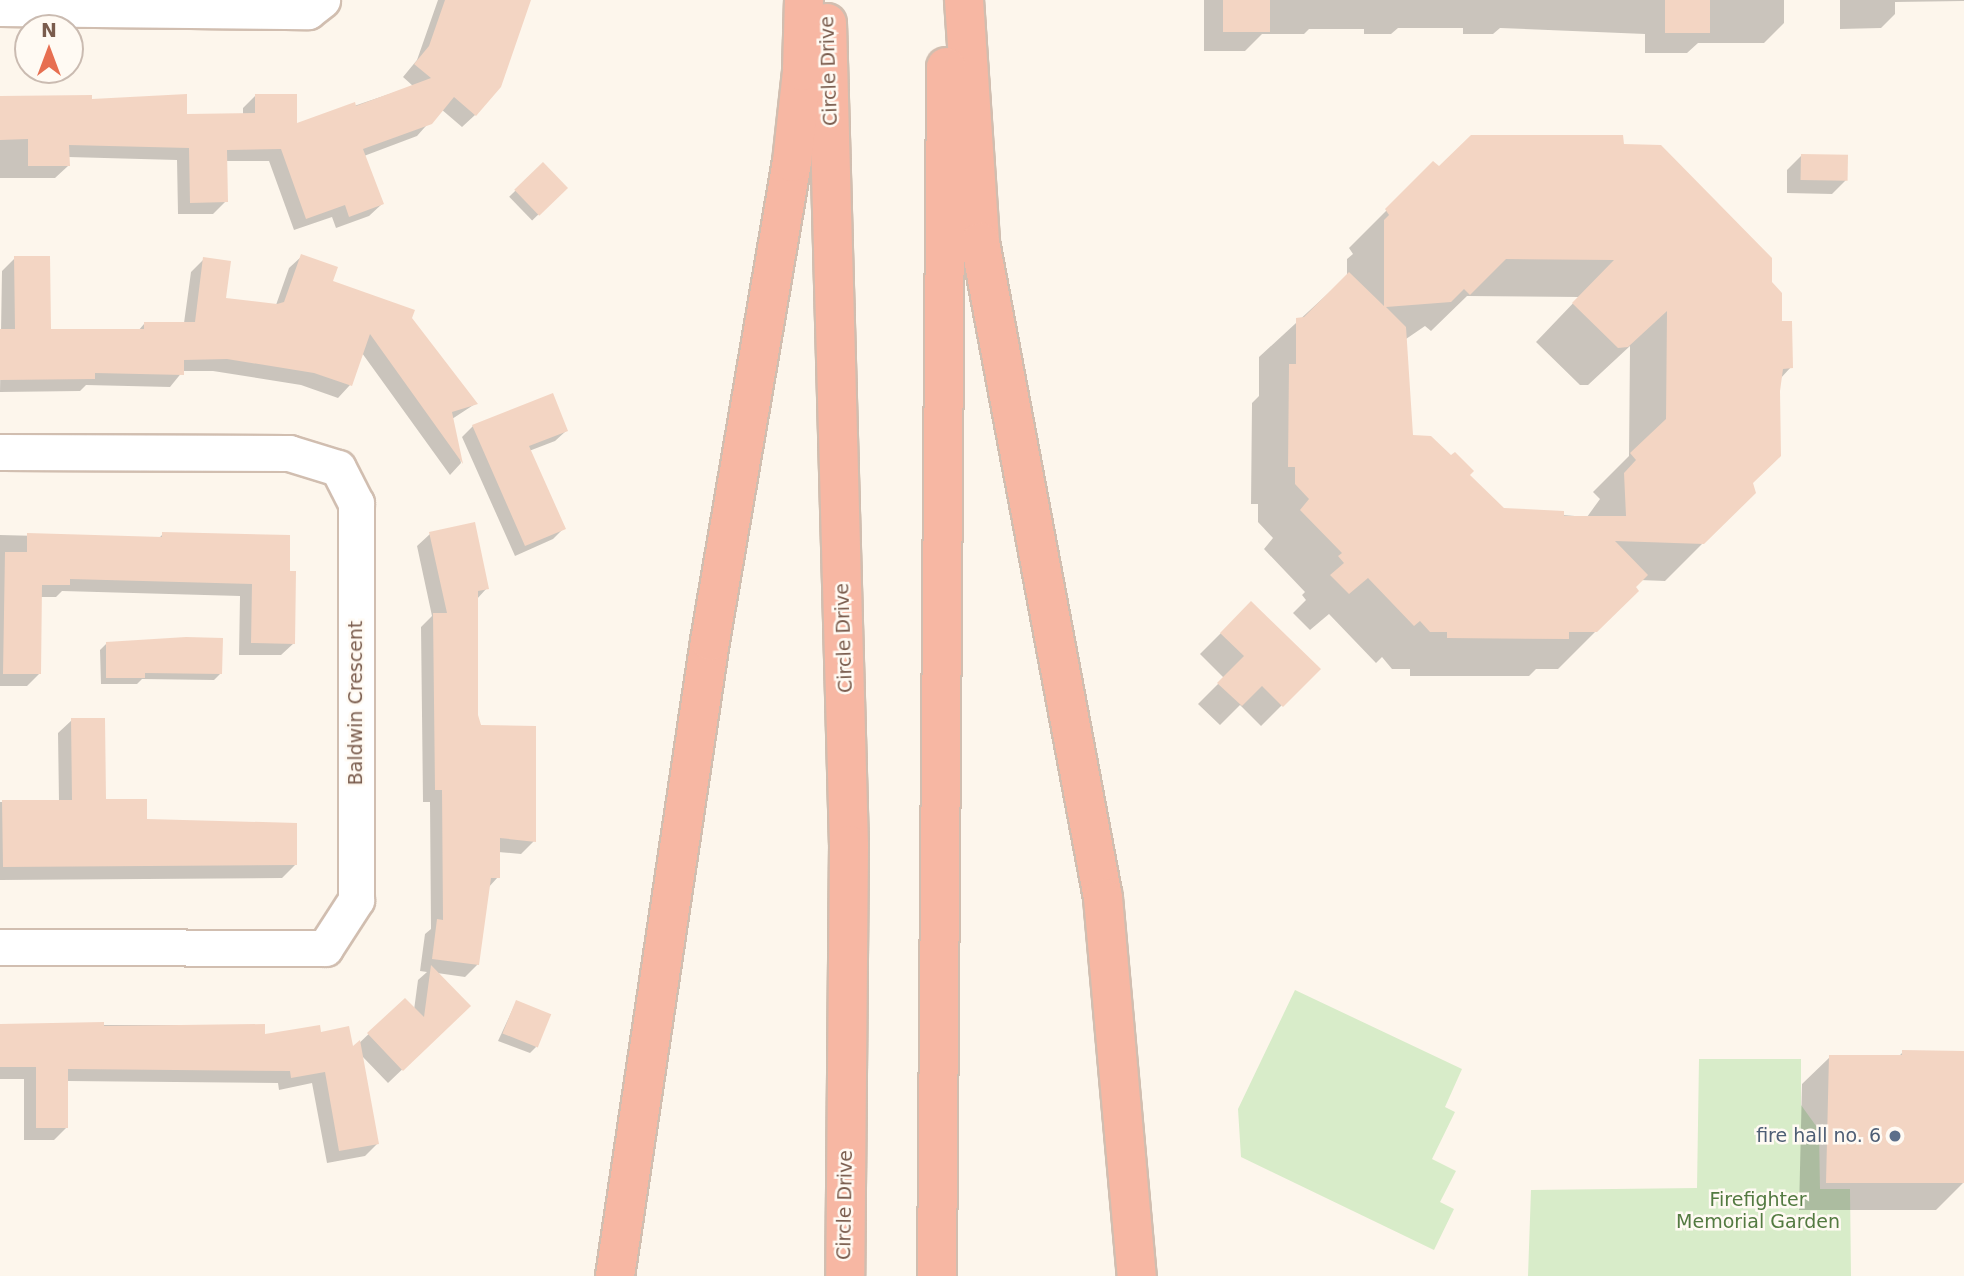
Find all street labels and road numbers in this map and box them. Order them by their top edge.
street label: Circle Drive [816,16,842,126]
street label: Circle Drive [831,583,857,693]
street label: Baldwin Crescent [345,621,367,785]
street label: Circle Drive [833,1150,857,1260]

